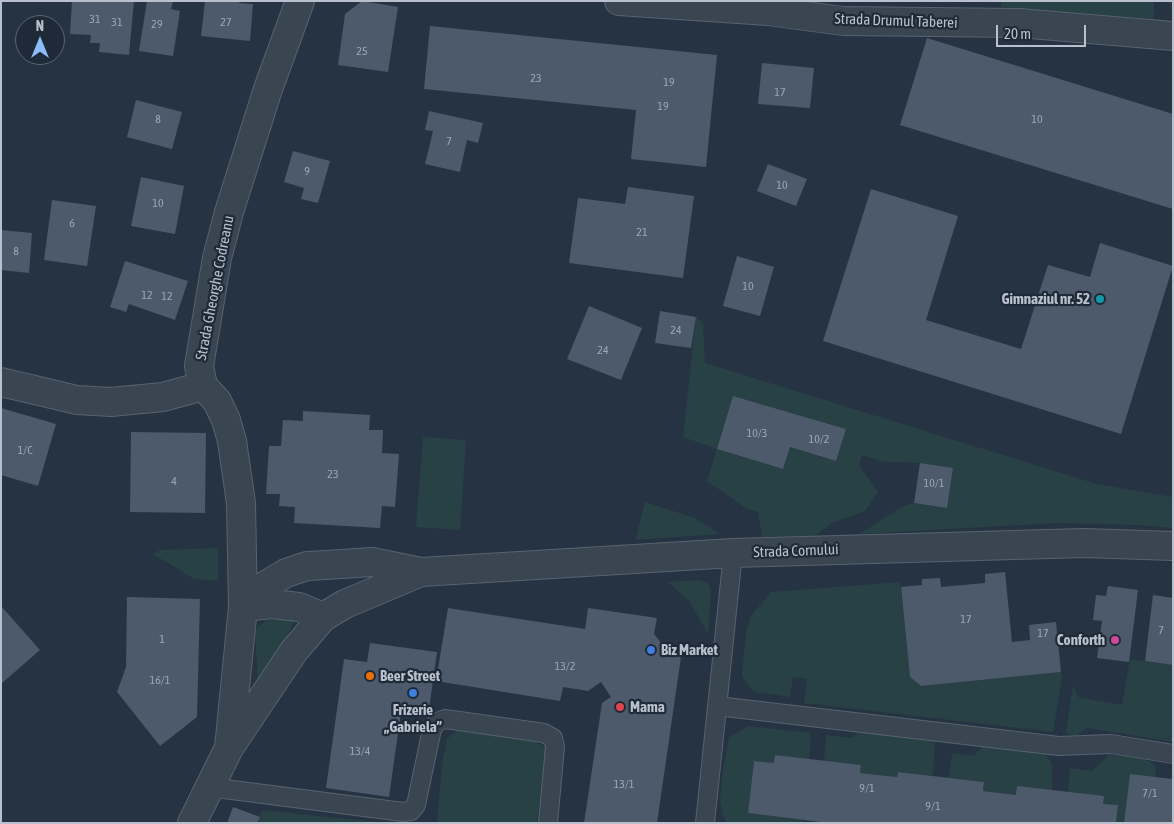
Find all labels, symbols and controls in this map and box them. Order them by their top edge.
street label: Strada Drumul Taberei [834,10,958,32]
house number: 31 [89,12,101,26]
north arrow [15,15,65,65]
house number: 31 [111,15,123,29]
house number: 27 [220,15,232,29]
scale bar [999,15,1089,47]
house number: 29 [151,17,163,31]
text: N [36,18,44,34]
text: 20 m [1004,25,1031,42]
house number: 25 [356,44,368,58]
house number: 23 [530,71,542,85]
house number: 19 [663,75,675,89]
house number: 17 [774,85,786,99]
house number: 19 [657,99,669,113]
house number: 8 [155,112,161,126]
house number: 10 [1031,112,1043,126]
house number: 7 [446,134,452,148]
house number: 9 [304,164,310,178]
house number: 10 [776,178,788,192]
house number: 10 [152,196,164,210]
street label: Strada Gheorghe Codreanu [192,214,238,362]
house number: 6 [69,216,75,230]
house number: 21 [636,225,648,239]
house number: 8 [13,244,19,258]
house number: 10 [742,279,754,293]
house number: 12 [141,288,153,302]
house number: 12 [161,289,173,303]
place label: Gimnaziul nr. 52 [1002,290,1090,308]
marker: Gimnaziul nr. 52 [1094,293,1106,305]
house number: 24 [670,323,682,337]
house number: 24 [597,343,609,357]
house number: 10/3 [747,426,767,440]
house number: 10/2 [809,432,829,446]
house number: 1/C [17,443,33,457]
house number: 23 [327,467,339,481]
house number: 4 [171,474,177,488]
house number: 10/1 [924,476,944,490]
street label: Strada Cornului [753,541,839,561]
house number: 17 [960,612,972,626]
house number: 7 [1158,623,1164,637]
house number: 17 [1037,626,1049,640]
place label: Conforth [1057,631,1105,649]
house number: 1 [159,632,165,646]
marker: Conforth [1109,634,1121,646]
place label: Biz Market [661,641,718,659]
marker: Biz Market [645,644,657,656]
house number: 13/2 [555,659,575,673]
place label: Beer Street [380,667,440,685]
marker: Beer Street [364,670,376,682]
house number: 16/1 [150,673,170,687]
marker: Frizerie „Gabriela” [407,687,419,699]
place label: Mama [630,698,665,716]
place label: Frizerie „Gabriela” [384,701,442,736]
marker: Mama [614,701,626,713]
house number: 13/4 [350,744,370,758]
house number: 13/1 [614,777,634,791]
house number: 9/1 [859,781,875,795]
house number: 7/1 [1142,786,1158,800]
house number: 9/1 [925,799,941,813]

